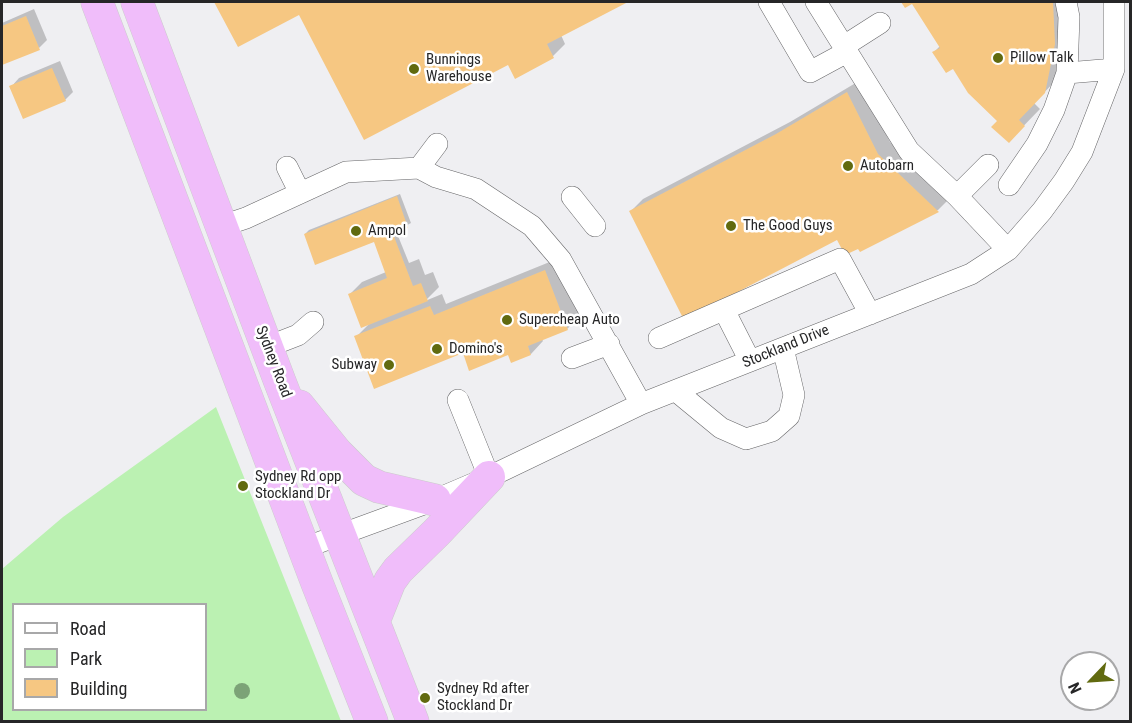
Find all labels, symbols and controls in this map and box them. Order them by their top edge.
place label: Pillow Talk [1010,49,1074,67]
place label: Bunnings Warehouse [426,51,492,86]
marker: Pillow Talk [991,51,1005,65]
marker: Bunnings Warehouse [407,62,421,76]
place label: Autobarn [860,157,914,175]
marker: Autobarn [841,159,855,173]
place label: The Good Guys [743,217,833,235]
marker: The Good Guys [724,219,738,233]
place label: Ampol [368,222,406,240]
marker: Ampol [349,224,363,238]
place label: Supercheap Auto [519,311,620,329]
marker: Supercheap Auto [500,313,514,327]
street label: Stockland Drive [740,321,832,373]
street label: Sydney Road [251,324,295,400]
place label: Domino's [449,340,503,358]
marker: Domino's [430,342,444,356]
place label: Subway [332,356,377,374]
marker: Subway [382,358,396,372]
place label: Sydney Rd opp Stockland Dr [255,468,341,503]
marker: Sydney Rd opp Stockland Dr [236,479,250,493]
legend [12,603,207,711]
text: Road [70,618,106,639]
text: Park [70,648,102,669]
north arrow [1060,651,1120,711]
text: Building [70,678,127,699]
place label: Sydney Rd after Stockland Dr [437,680,529,715]
text: N [1064,680,1086,696]
marker: Sydney Rd after Stockland Dr [418,691,432,705]

